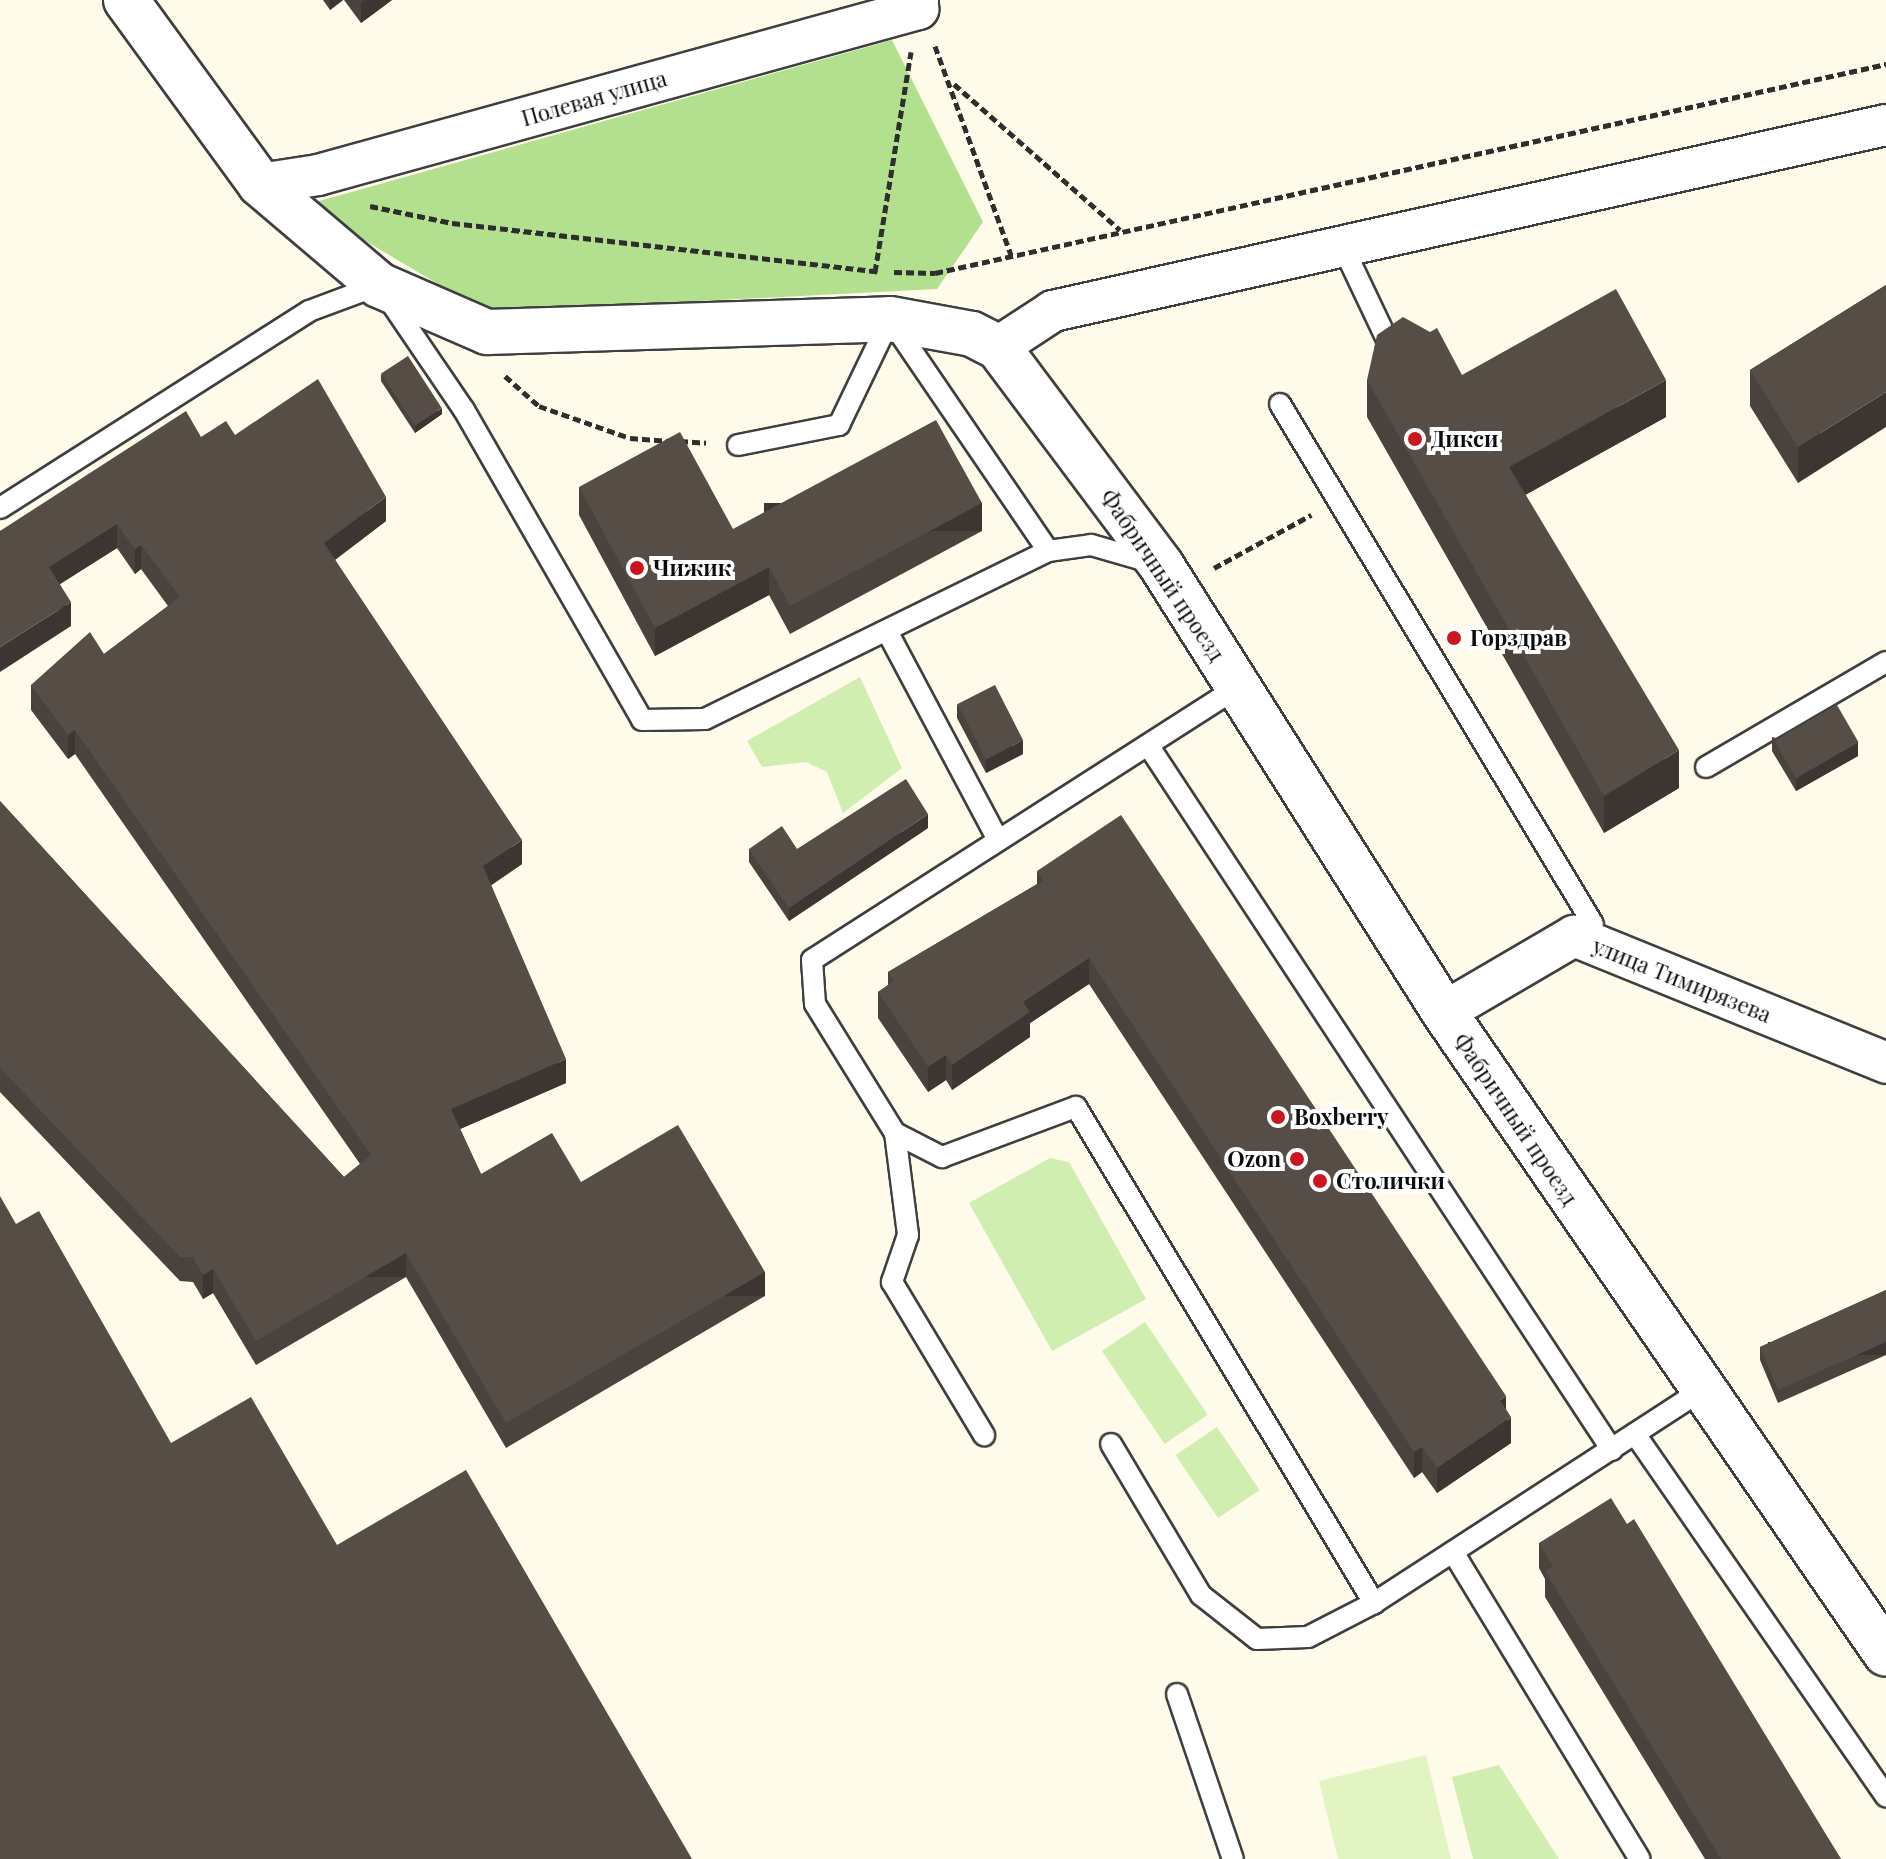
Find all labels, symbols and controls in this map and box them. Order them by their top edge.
street label: Полевая улица [518,65,670,131]
place label: Дикси [1431,426,1498,452]
marker: Дикси [1406,430,1424,448]
street label: Фабричный проезд [1096,484,1230,666]
place label: Чижик [653,555,731,581]
marker: Чижик [628,559,646,577]
place label: Горздрав [1470,625,1567,651]
marker: Горздрав [1445,629,1463,647]
street label: улица Тимирязева [1589,932,1775,1028]
street label: Фабричный проезд [1449,1028,1583,1210]
place label: Boxberry [1294,1104,1388,1130]
marker: Boxberry [1269,1108,1287,1126]
place label: Ozon [1227,1146,1281,1172]
marker: Ozon [1288,1150,1306,1168]
place label: Столички [1336,1168,1445,1194]
marker: Столички [1311,1172,1329,1190]

